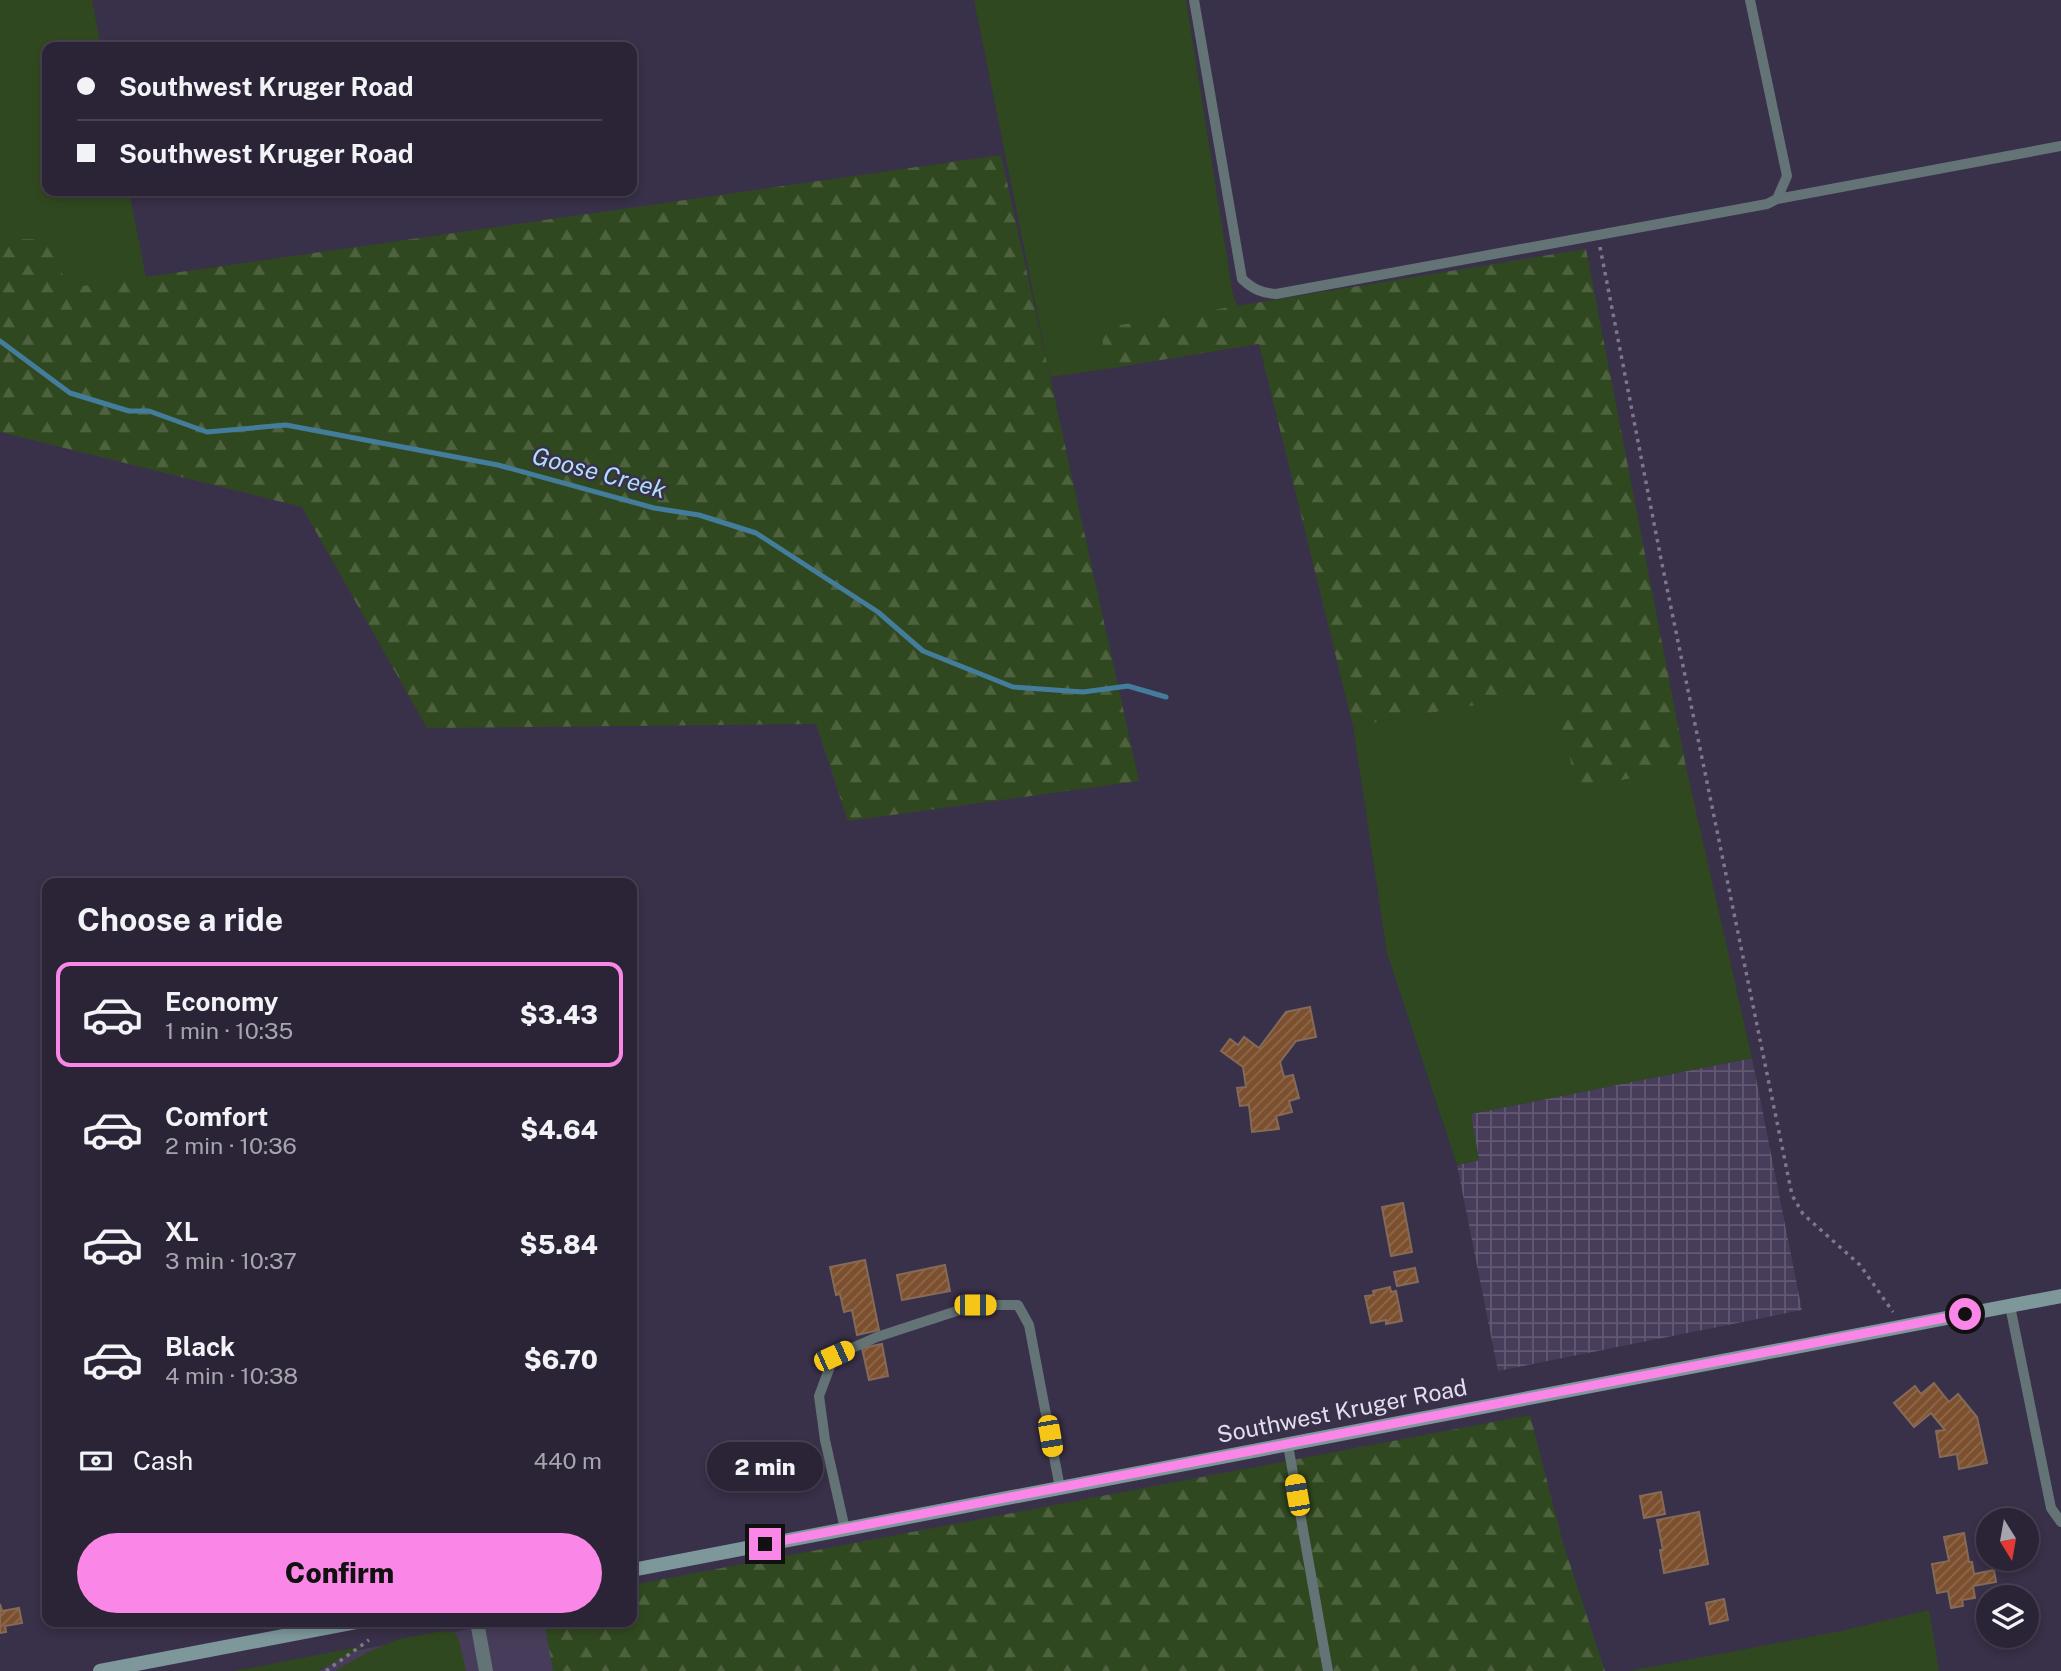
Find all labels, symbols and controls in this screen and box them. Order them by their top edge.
text: Southwest Kruger Road [119,71,414,102]
text: Southwest Kruger Road [119,138,414,169]
water label: Goose Creek [529,441,669,503]
text: Choose a ride [77,901,283,938]
icon: car [81,983,144,1046]
text: Economy [165,986,278,1017]
text: $3.43 [520,999,598,1030]
text: 1 min · 10:35 [165,1017,293,1044]
icon: car [81,1098,144,1161]
text: Comfort [165,1101,268,1132]
text: $4.64 [520,1114,598,1145]
text: 2 min · 10:36 [165,1132,297,1159]
icon: car [81,1213,144,1276]
text: XL [165,1216,199,1247]
text: $5.84 [520,1229,598,1260]
text: 3 min · 10:37 [165,1247,297,1274]
car [955,1295,997,1316]
route start [1949,1298,1981,1330]
icon: car [81,1328,144,1391]
text: Black [165,1331,235,1362]
car [811,1338,858,1374]
text: $6.70 [524,1344,598,1375]
text: 4 min · 10:38 [165,1362,298,1389]
street label: Southwest Kruger Road [1215,1373,1469,1448]
car [1037,1413,1064,1459]
icon: cash [77,1442,115,1480]
callout: 2 min [707,1442,823,1492]
text: Cash [133,1445,193,1476]
text: 440 m [534,1447,602,1474]
text: 2 min [734,1453,796,1480]
car [1284,1472,1311,1518]
north arrow [1976,1508,2039,1572]
map controls [1976,1508,2039,1648]
route end [749,1528,781,1560]
button: Confirm [77,1533,602,1613]
button: layers [1976,1585,2039,1648]

